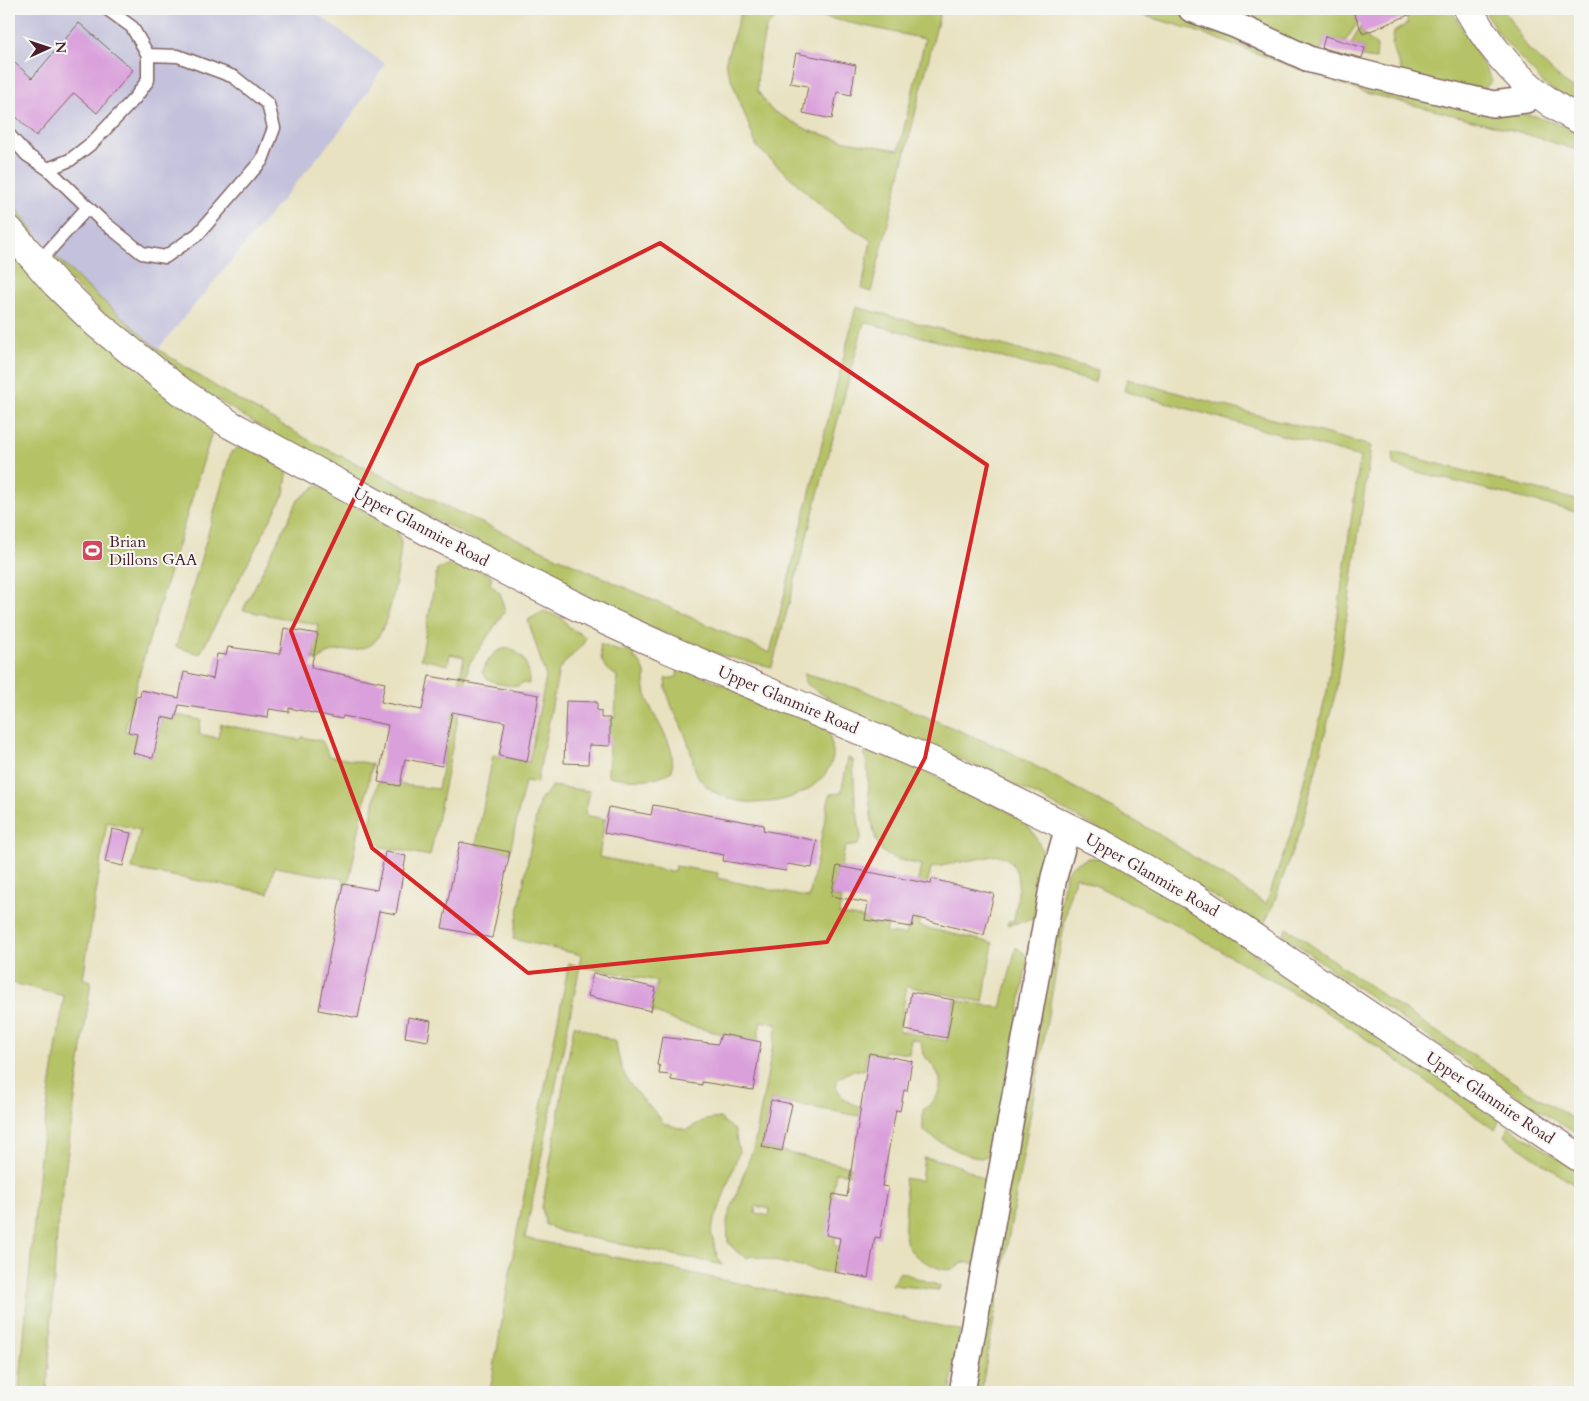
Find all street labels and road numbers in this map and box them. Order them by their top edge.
street label: Upper Glanmire Road [349,482,493,572]
street label: Upper Glanmire Road [714,660,862,740]
street label: Upper Glanmire Road [1081,828,1223,922]
street label: Upper Glanmire Road [1421,1047,1559,1150]

